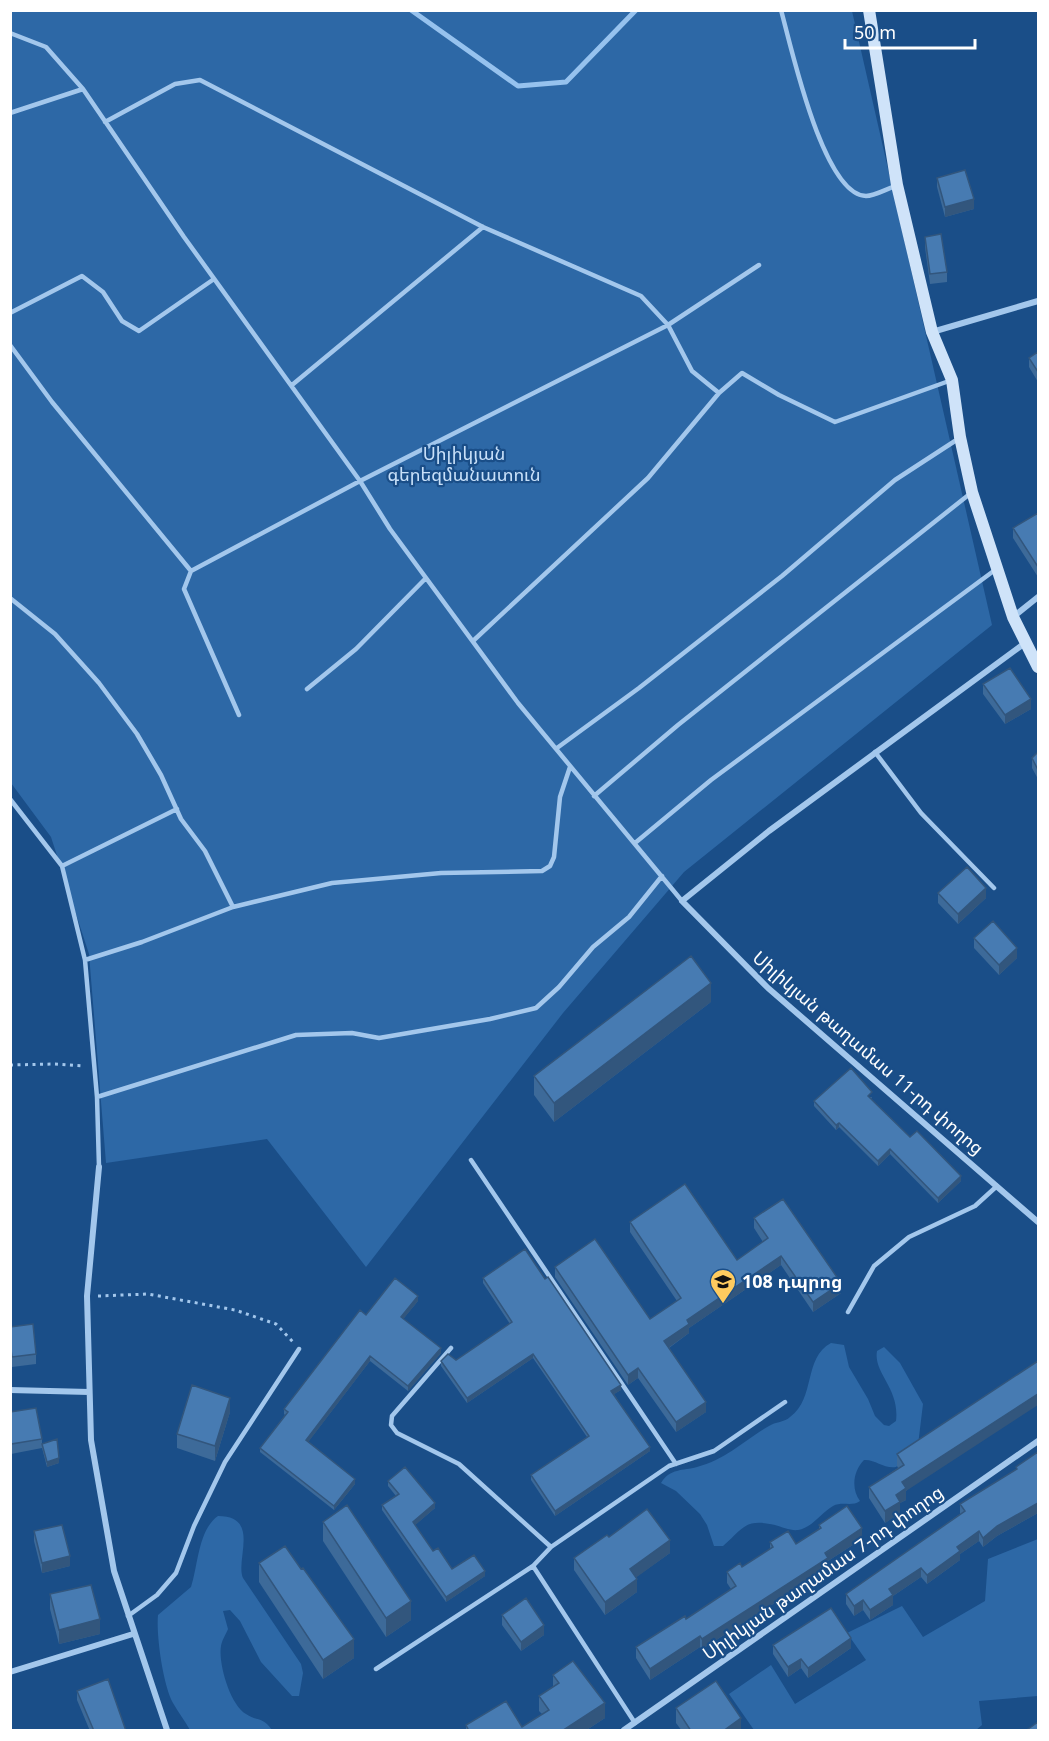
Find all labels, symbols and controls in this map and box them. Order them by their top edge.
scale bar [845,12,976,50]
text: 50 m [854,20,896,44]
park label: Սիլիկյան գերեզմանատուն [387,441,541,486]
street label: Սիլիկյան թաղամաս 11-րդ փողոց [748,945,989,1159]
school or university icon: 108 դպրոց [708,1267,738,1305]
place label: 108 դպրոց [742,1269,843,1293]
street label: Սիլիկյան թաղամաս 7-րդ փողոց [697,1480,947,1665]

